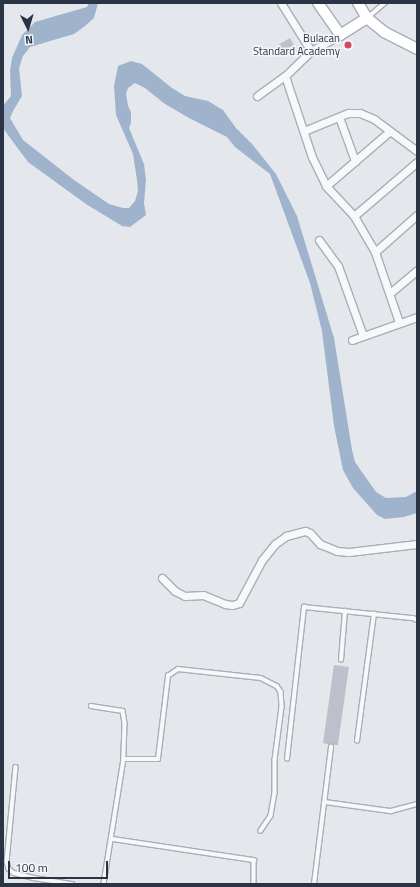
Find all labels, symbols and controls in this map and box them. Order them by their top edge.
north arrow [8,8,48,48]
text: N [25,32,34,48]
place label: Bulacan Standard Academy [253,32,340,58]
marker: Bulacan Standard Academy [343,40,353,50]
scale bar [10,853,110,879]
text: 100 m [15,858,48,877]

